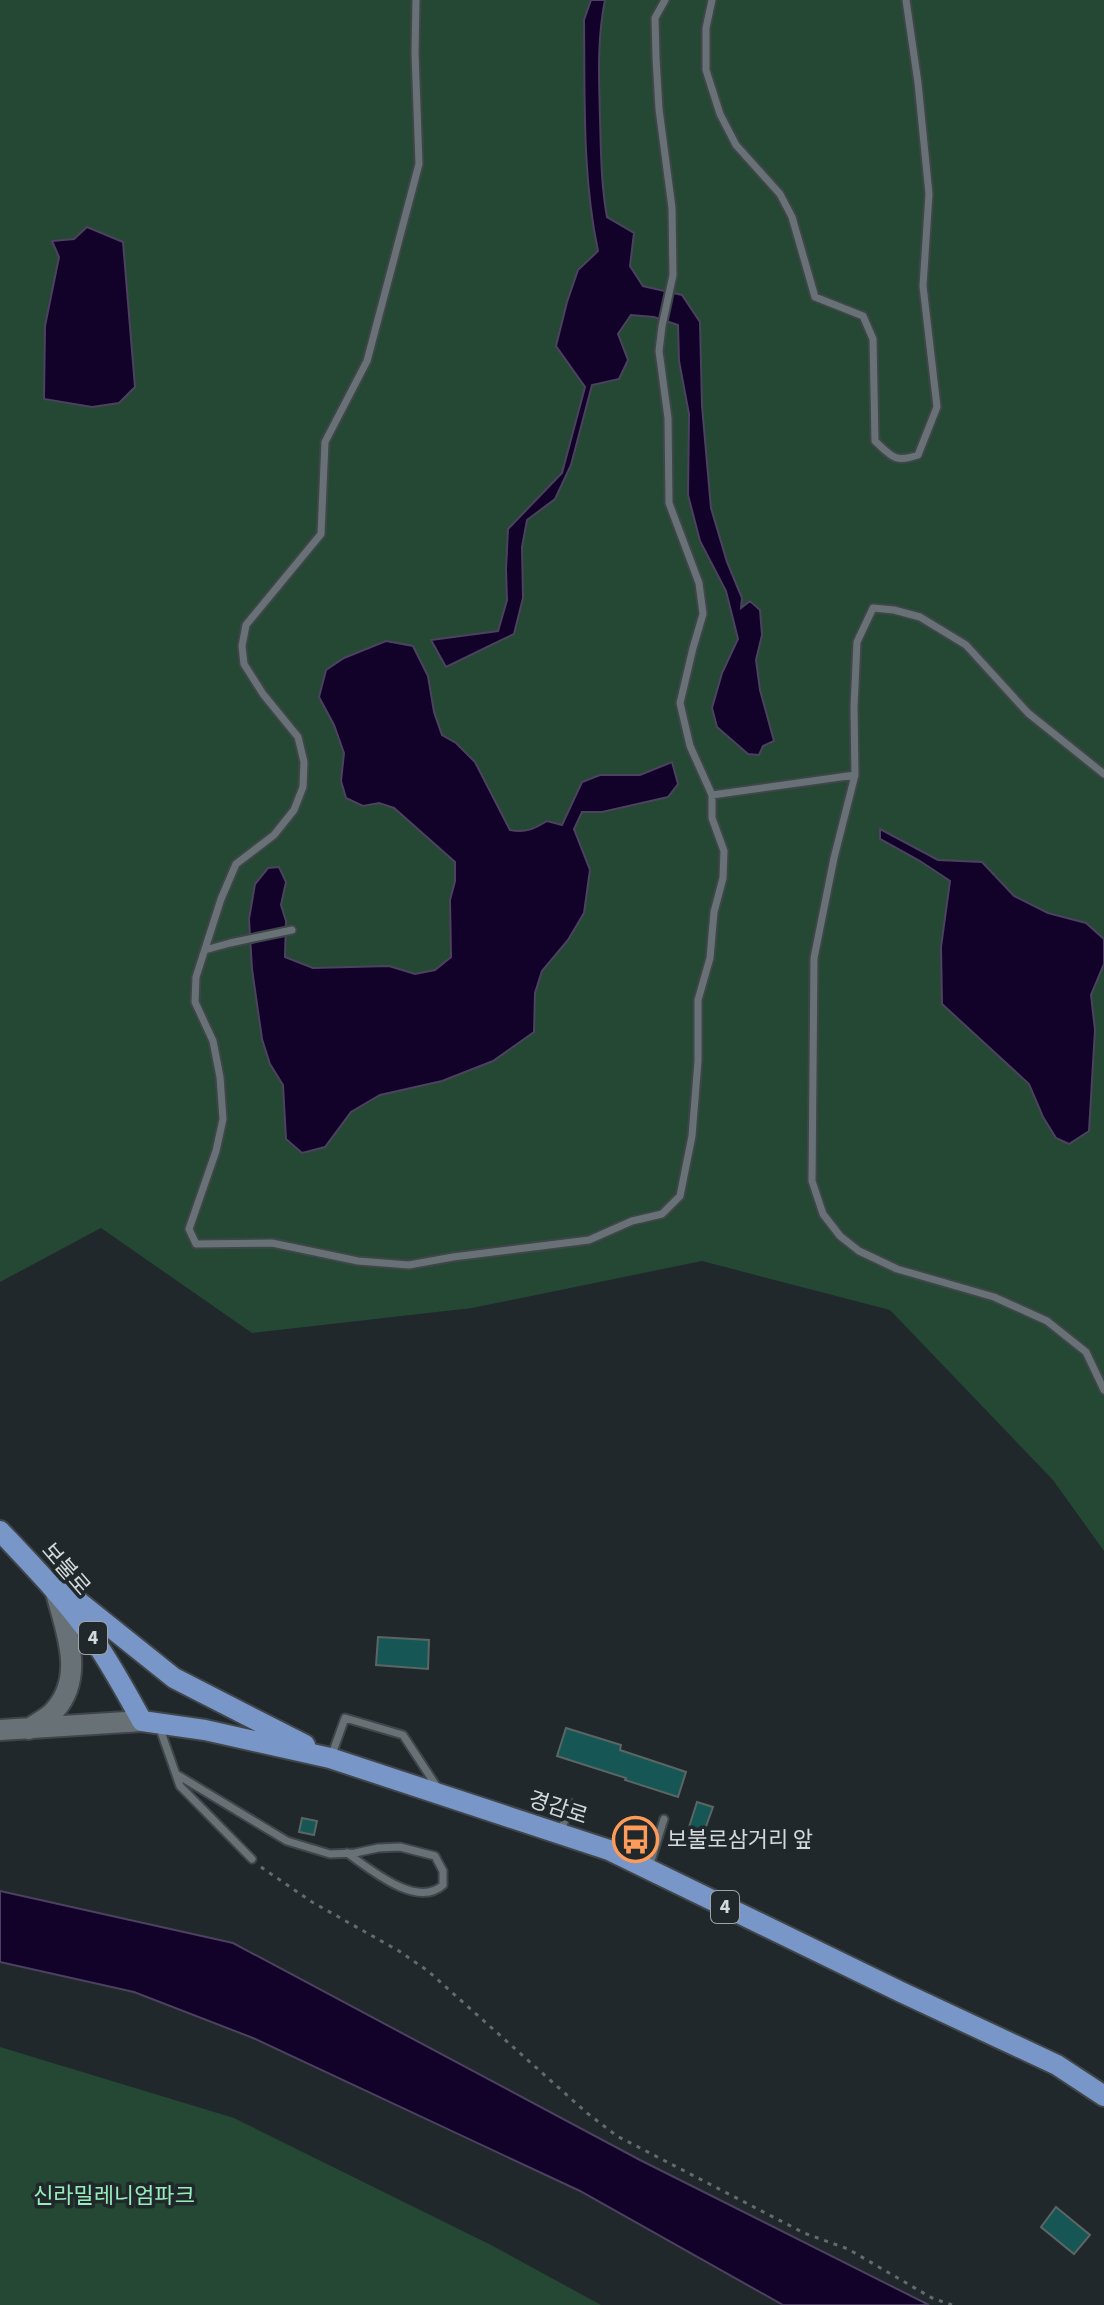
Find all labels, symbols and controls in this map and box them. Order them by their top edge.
street label: 보불로 [34,1536,98,1602]
road number: 4 [79,1622,107,1654]
street label: 경감로 [524,1783,592,1833]
bus stop icon: 보불로삼거리 앞 [612,1816,660,1864]
place label: 보불로삼거리 앞 [667,1824,813,1856]
road number: 4 [711,1891,739,1923]
park label: 신라밀레니엄파크 [33,2180,195,2212]

